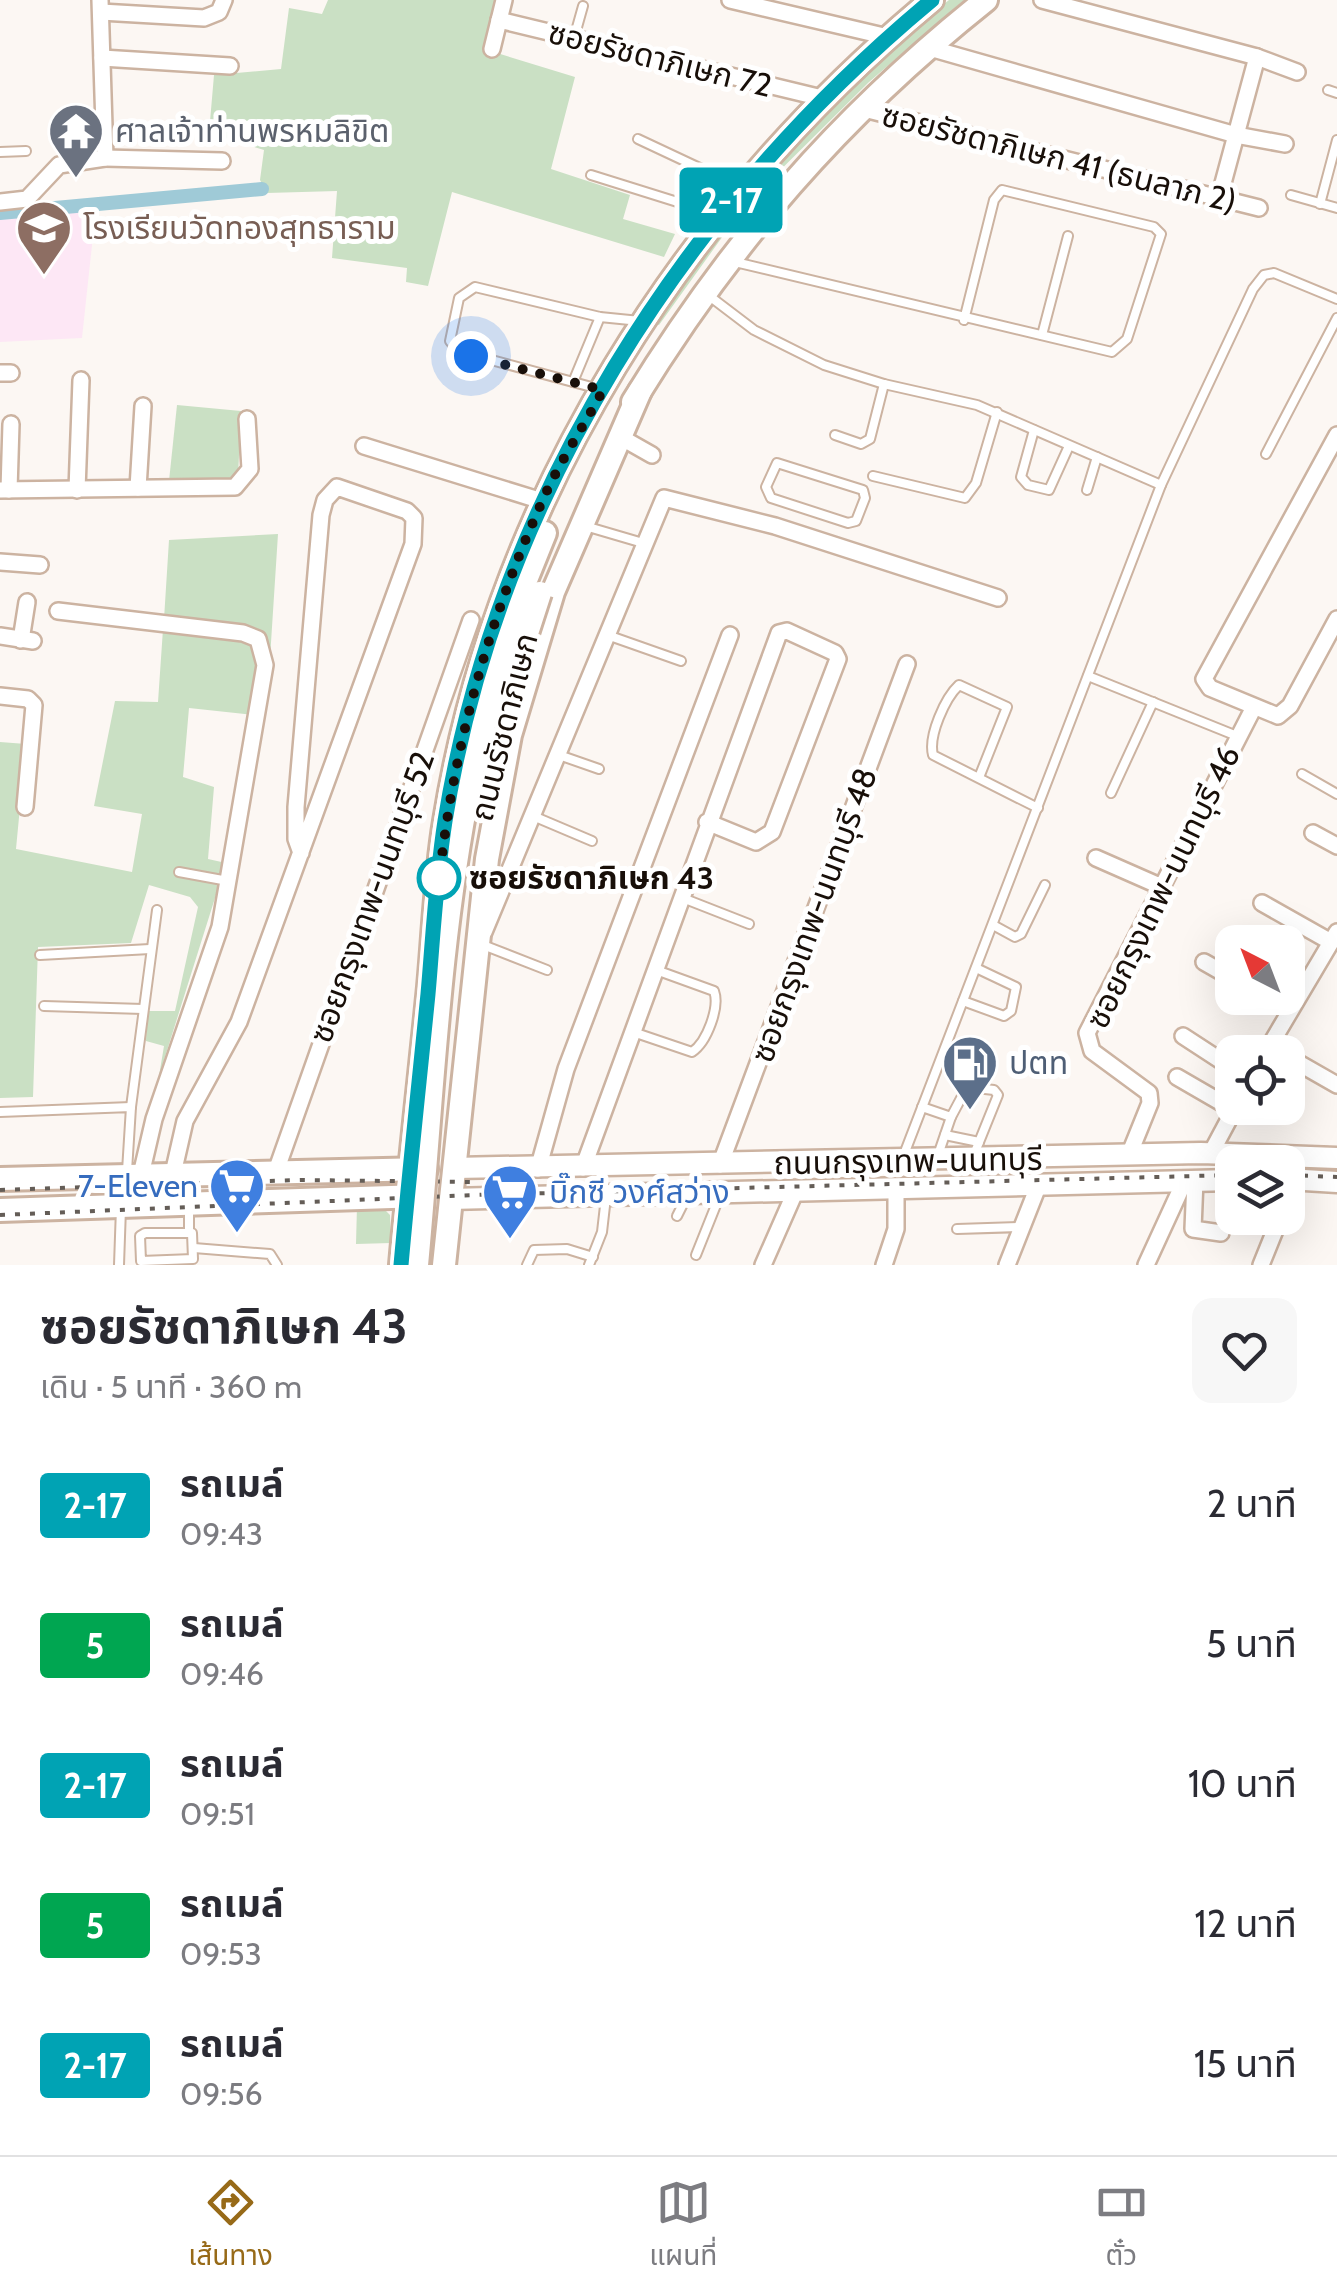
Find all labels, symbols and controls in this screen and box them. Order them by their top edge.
street label: ซอยรัชดาภิเษก 72 [544,12,776,105]
street label: ซอยรัชดาภิเษก 41 (ธนลาภ 2) [878,95,1240,220]
temple icon: ศาลเจ้าท่านพรหมลิขิต [46,101,106,180]
place label: ศาลเจ้าท่านพรหมลิขิต [115,111,389,150]
line badge: 2-17 [661,168,801,232]
text: 2-17 [699,179,763,222]
school or university icon: โรงเรียนวัดทองสุทธาราม [14,198,74,277]
place label: โรงเรียนวัดทองสุทธาราม [83,208,396,247]
your location [446,331,496,381]
street label: ถนนรัชดาภิเษก [461,629,546,825]
street label: ซอยกรุงเทพ-นนทบุรี 46 [1077,739,1248,1034]
street label: ซอยกรุงเทพ-นนทบุรี 52 [301,746,442,1048]
street label: ซอยกรุงเทพ-นนทบุรี 48 [742,762,885,1067]
marker: ซอยรัชดาภิเษก 43 [418,857,460,899]
place label: ซอยรัชดาภิเษก 43 [469,858,714,897]
north arrow [1215,925,1305,1015]
map controls [1215,925,1305,1235]
fuel station icon: ปตท [940,1033,1000,1112]
button: locate [1215,1035,1305,1125]
place label: ปตท [1009,1043,1068,1082]
street label: ถนนกรุงเทพ-นนทบุรี [773,1139,1043,1182]
button: layers [1215,1145,1305,1235]
supermarket icon: 7-Eleven [207,1156,267,1235]
supermarket icon: บิ๊กซี วงศ์สว่าง [480,1162,540,1241]
place label: 7-Eleven [78,1166,198,1205]
place label: บิ๊กซี วงศ์สว่าง [549,1172,730,1211]
text: ซอยรัชดาภิเษก 43 [40,1297,408,1355]
button: heart [1192,1298,1297,1403]
text: เดิน · 5 นาที · 360 m [40,1367,302,1406]
text: รถเมล์ [180,1460,284,1507]
text: 2 นาที [1207,1480,1297,1527]
text: 2-17 [63,1484,127,1527]
text: 09:43 [180,1514,263,1553]
text: รถเมล์ [180,1600,284,1647]
text: 5 นาที [1206,1620,1297,1667]
text: 5 [86,1624,104,1667]
text: 09:46 [180,1654,264,1693]
text: รถเมล์ [180,1740,284,1787]
text: 10 นาที [1188,1760,1297,1807]
text: 2-17 [63,1764,127,1807]
text: 09:51 [180,1794,255,1833]
text: รถเมล์ [180,1880,284,1927]
text: 12 นาที [1194,1900,1297,1947]
text: 5 [86,1904,104,1947]
text: 09:53 [180,1934,262,1973]
text: รถเมล์ [180,2020,284,2067]
text: 15 นาที [1194,2040,1297,2087]
text: 2-17 [63,2044,127,2087]
text: 09:56 [180,2074,263,2113]
tab: เส้นทาง [188,2175,273,2278]
tab: แผนที่ [649,2175,717,2278]
tab: ตั๋ว [1094,2175,1149,2278]

